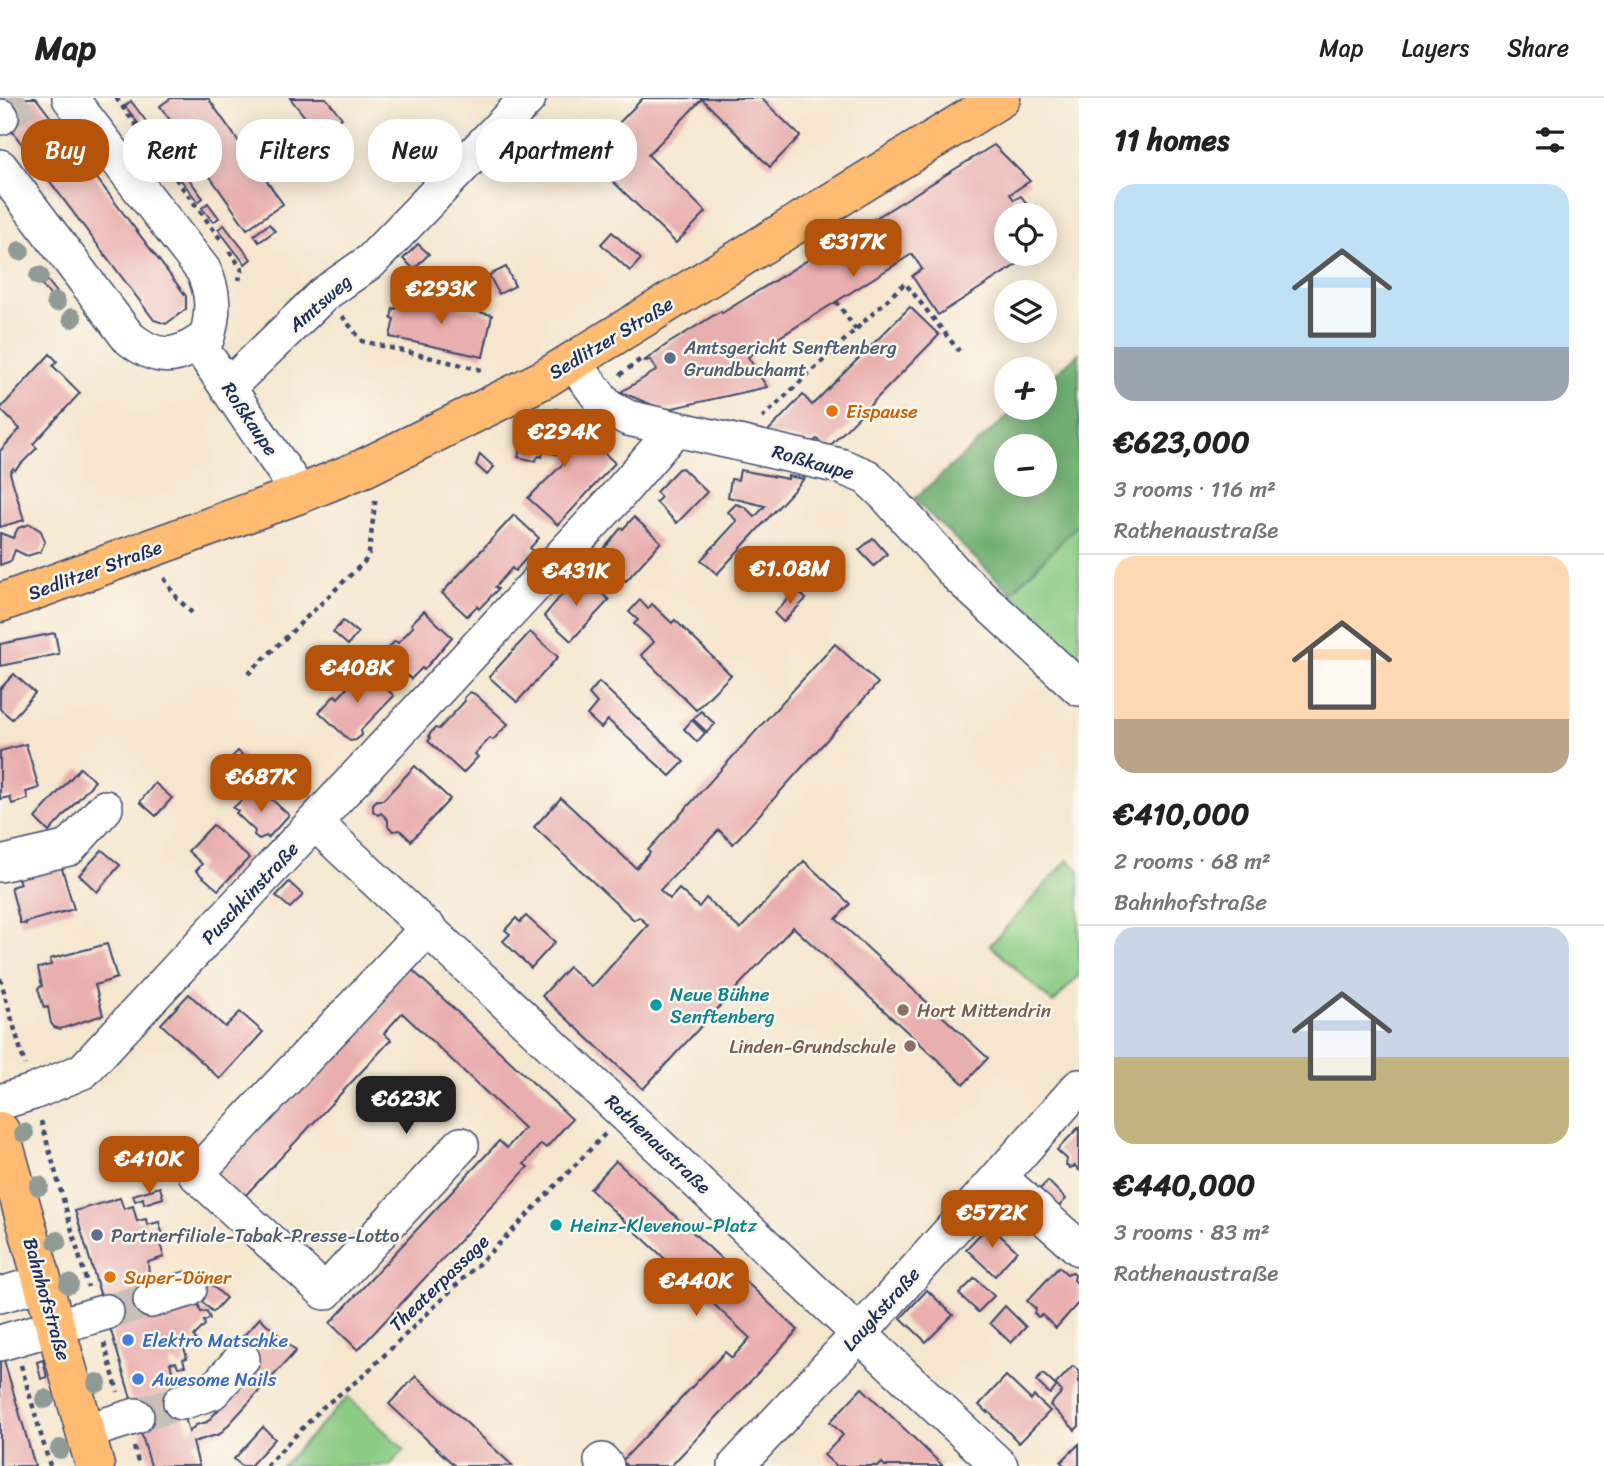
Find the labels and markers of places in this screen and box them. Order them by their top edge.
pin: €317K [804,220,902,279]
pin: €293K [392,266,490,326]
place label: Amtsgericht Senftenberg Grundbuchamt [683,331,897,386]
marker: Amtsgericht Senftenberg Grundbuchamt [662,350,678,366]
place label: Eispause [846,395,918,428]
marker: Eispause [824,403,840,419]
pin: €294K [515,410,613,469]
pin: €1.08M [733,546,847,606]
pin: €431K [527,548,625,608]
pin: €408K [308,646,406,705]
pin: €687K [212,754,310,814]
place label: Neue Bühne Senftenberg [670,978,775,1033]
place label: Hort Mittendrin [917,994,1051,1027]
marker: Neue Bühne Senftenberg [648,997,664,1013]
marker: Hort Mittendrin [895,1002,911,1018]
place label: Linden-Grundschule [729,1030,896,1063]
marker: Linden-Grundschule [902,1038,918,1054]
pin: €623K [357,1076,455,1136]
pin: €410K [100,1136,198,1196]
pin: €572K [943,1190,1041,1250]
place label: Heinz-Klevenow-Platz [570,1209,758,1242]
marker: Heinz-Klevenow-Platz [548,1217,564,1233]
place label: Partnerfiliale-Tabak-Presse-Lotto [111,1219,400,1252]
marker: Partnerfiliale-Tabak-Presse-Lotto [89,1227,105,1243]
pin: €440K [647,1258,745,1318]
place label: Super-Döner [124,1261,232,1294]
marker: Super-Döner [102,1269,118,1285]
place label: Elektro Matschke [142,1324,289,1357]
marker: Elektro Matschke [120,1332,136,1348]
place label: Awesome Nails [151,1363,277,1396]
marker: Awesome Nails [130,1371,146,1387]

